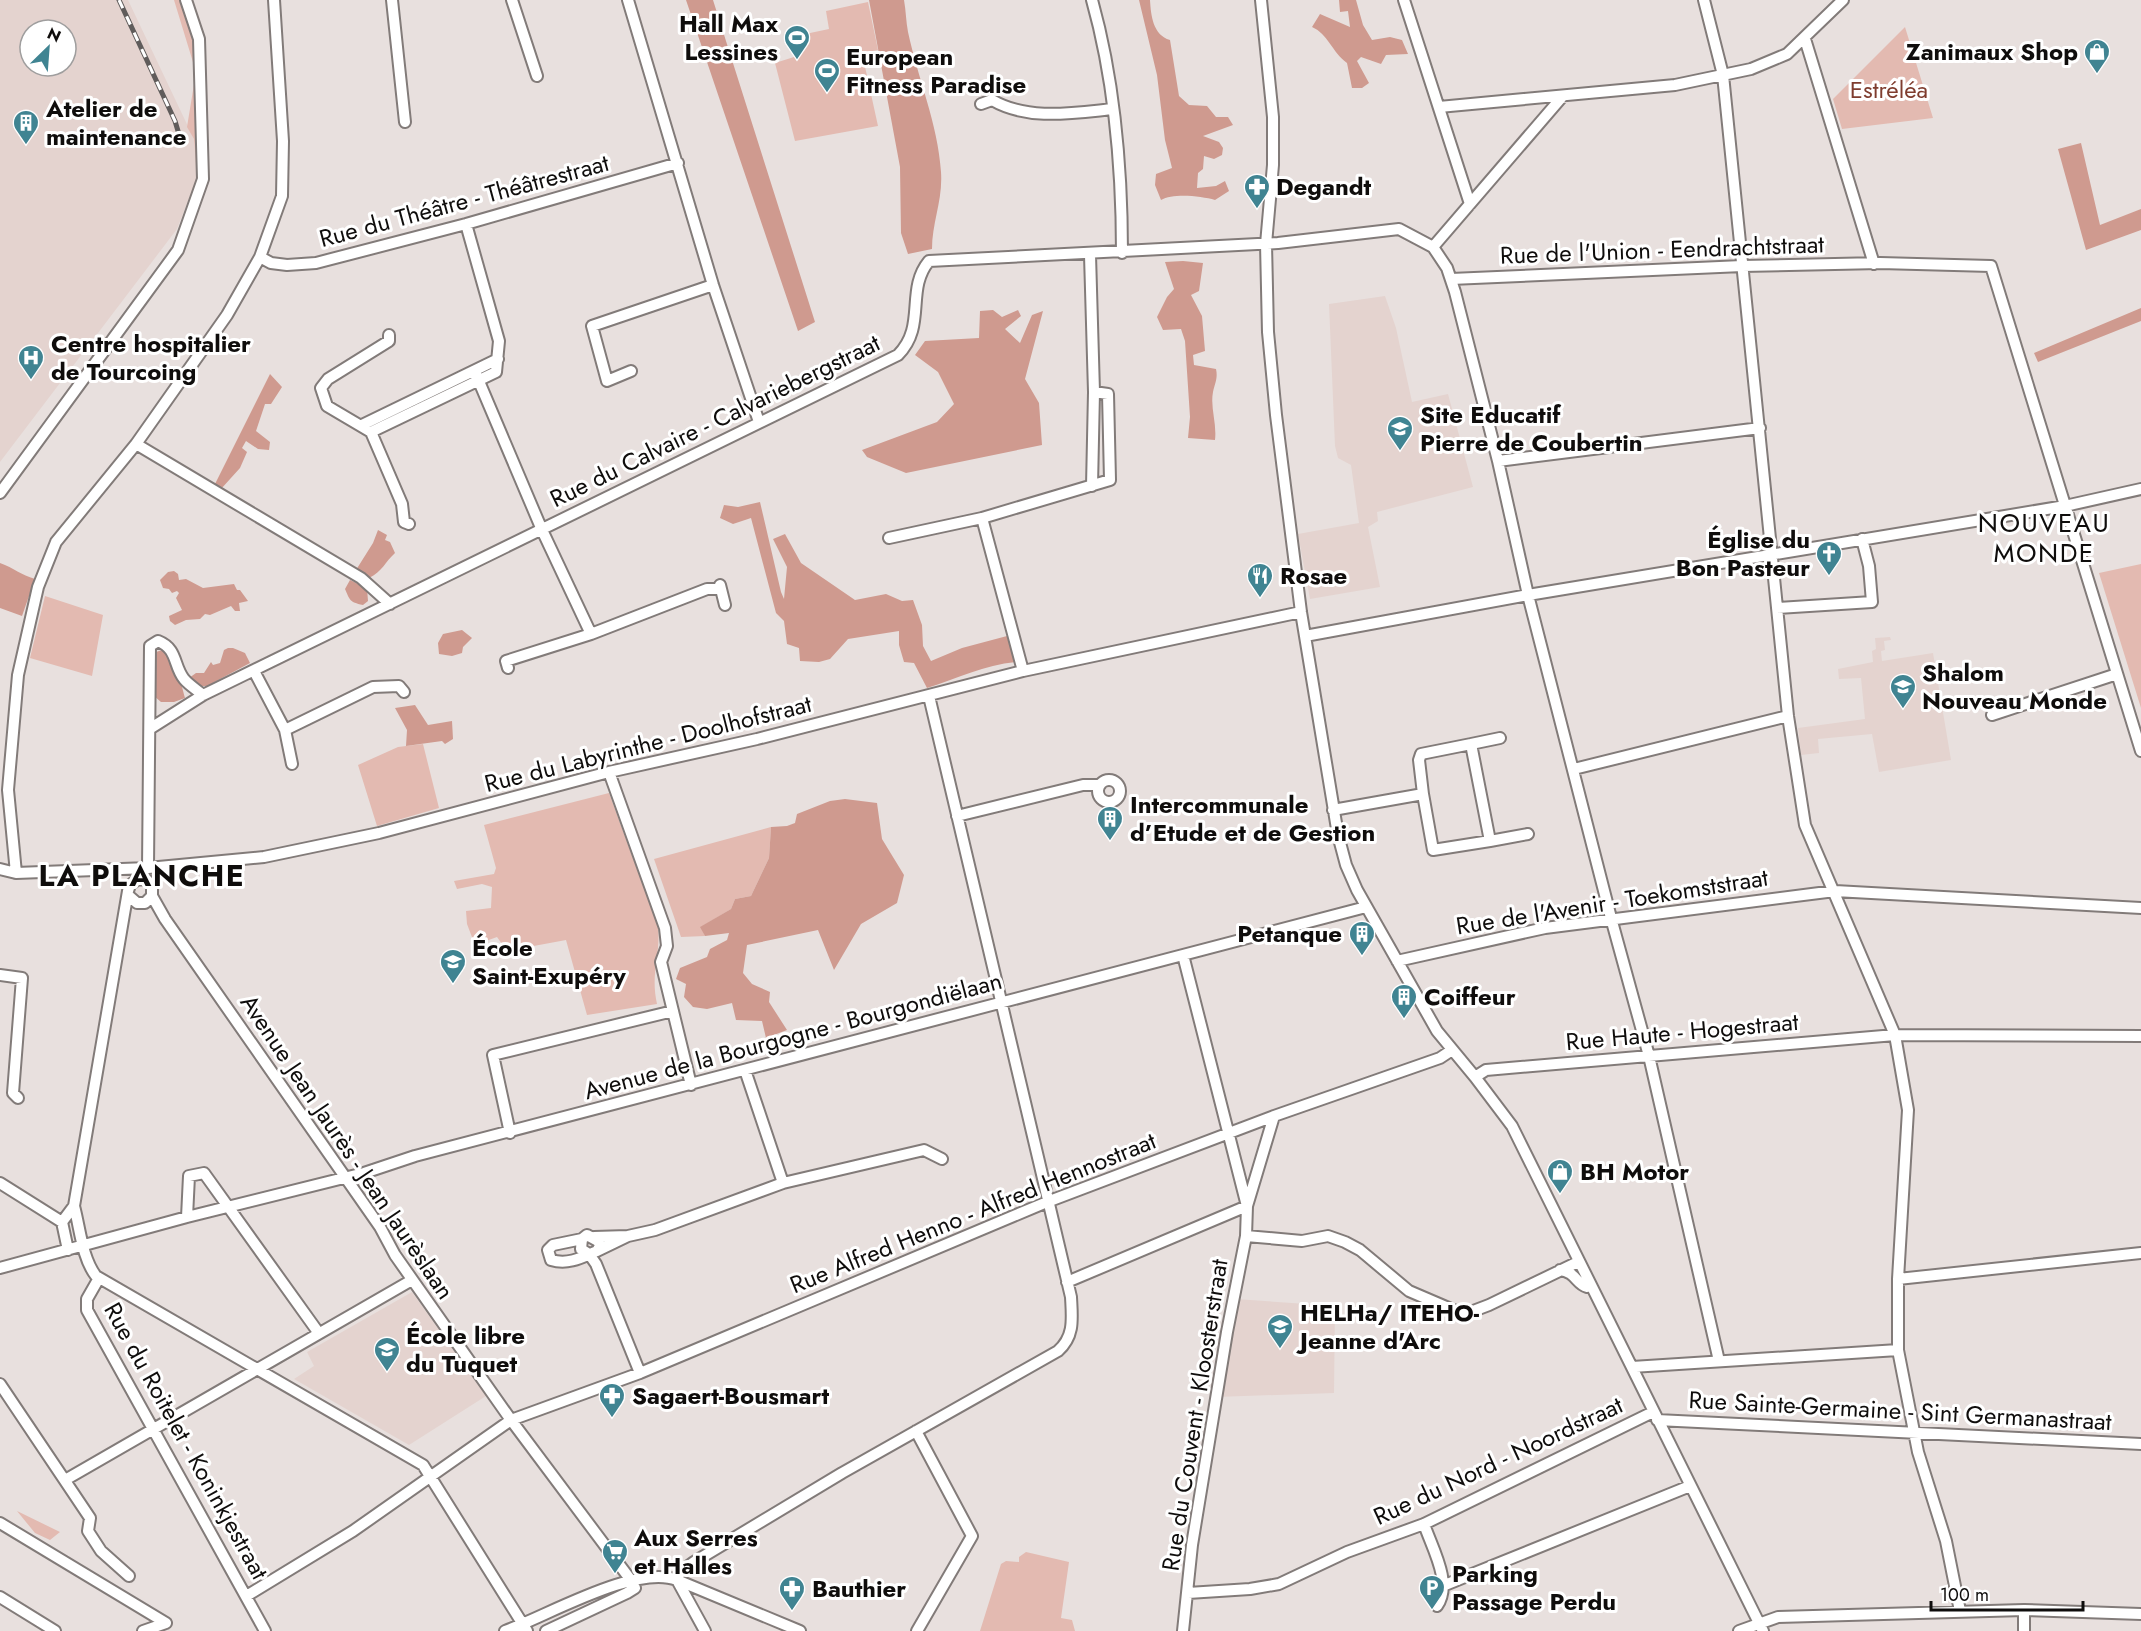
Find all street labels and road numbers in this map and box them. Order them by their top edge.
street label: Rue du Théâtre - Théâtrestraat [315,145,613,256]
street label: Rue de l'Union - Eendrachtstraat [1499,226,1825,273]
street label: Rue du Calvaire - Calvariebergstraat [544,325,886,516]
street label: Rue du Labyrinthe - Doolhofstraat [481,686,815,801]
street label: Rue de l'Avenir - Toekomststraat [1453,860,1771,943]
street label: Avenue de la Bourgogne - Bourgondiëlaan [580,963,1006,1108]
street label: Avenue Jean Jaurès - Jean Jaurèslaan [232,987,463,1306]
street label: Rue Haute - Hogestraat [1564,1004,1800,1059]
street label: Rue Alfred Henno - Alfred Hennostraat [785,1123,1161,1302]
street label: Rue du Couvent - Kloosterstraat [1153,1256,1236,1573]
street label: Rue du Roitelet - Koninkjestraat [96,1296,277,1586]
street label: Rue Sainte-Germaine - Sint Germanastraat [1688,1382,2113,1439]
street label: Rue du Nord - Noordstraat [1367,1387,1628,1534]

